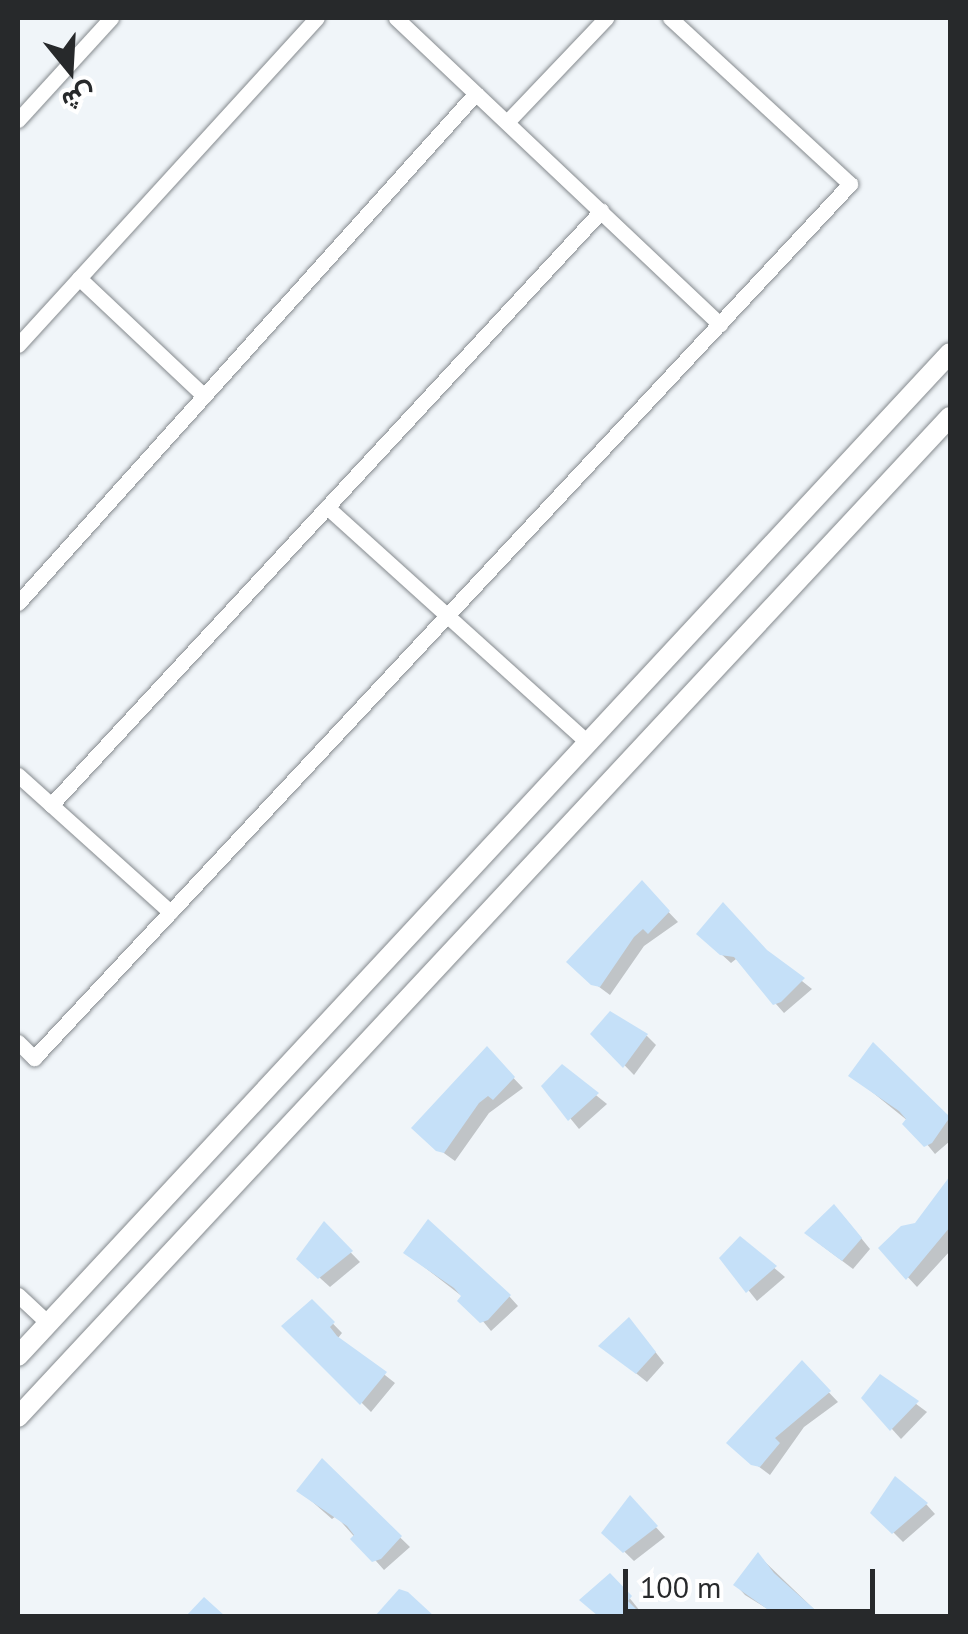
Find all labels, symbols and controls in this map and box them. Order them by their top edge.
north arrow [20,20,120,120]
text: ش [58,76,101,122]
scale bar [628,1549,880,1611]
text: 100 m [640,1567,721,1606]

